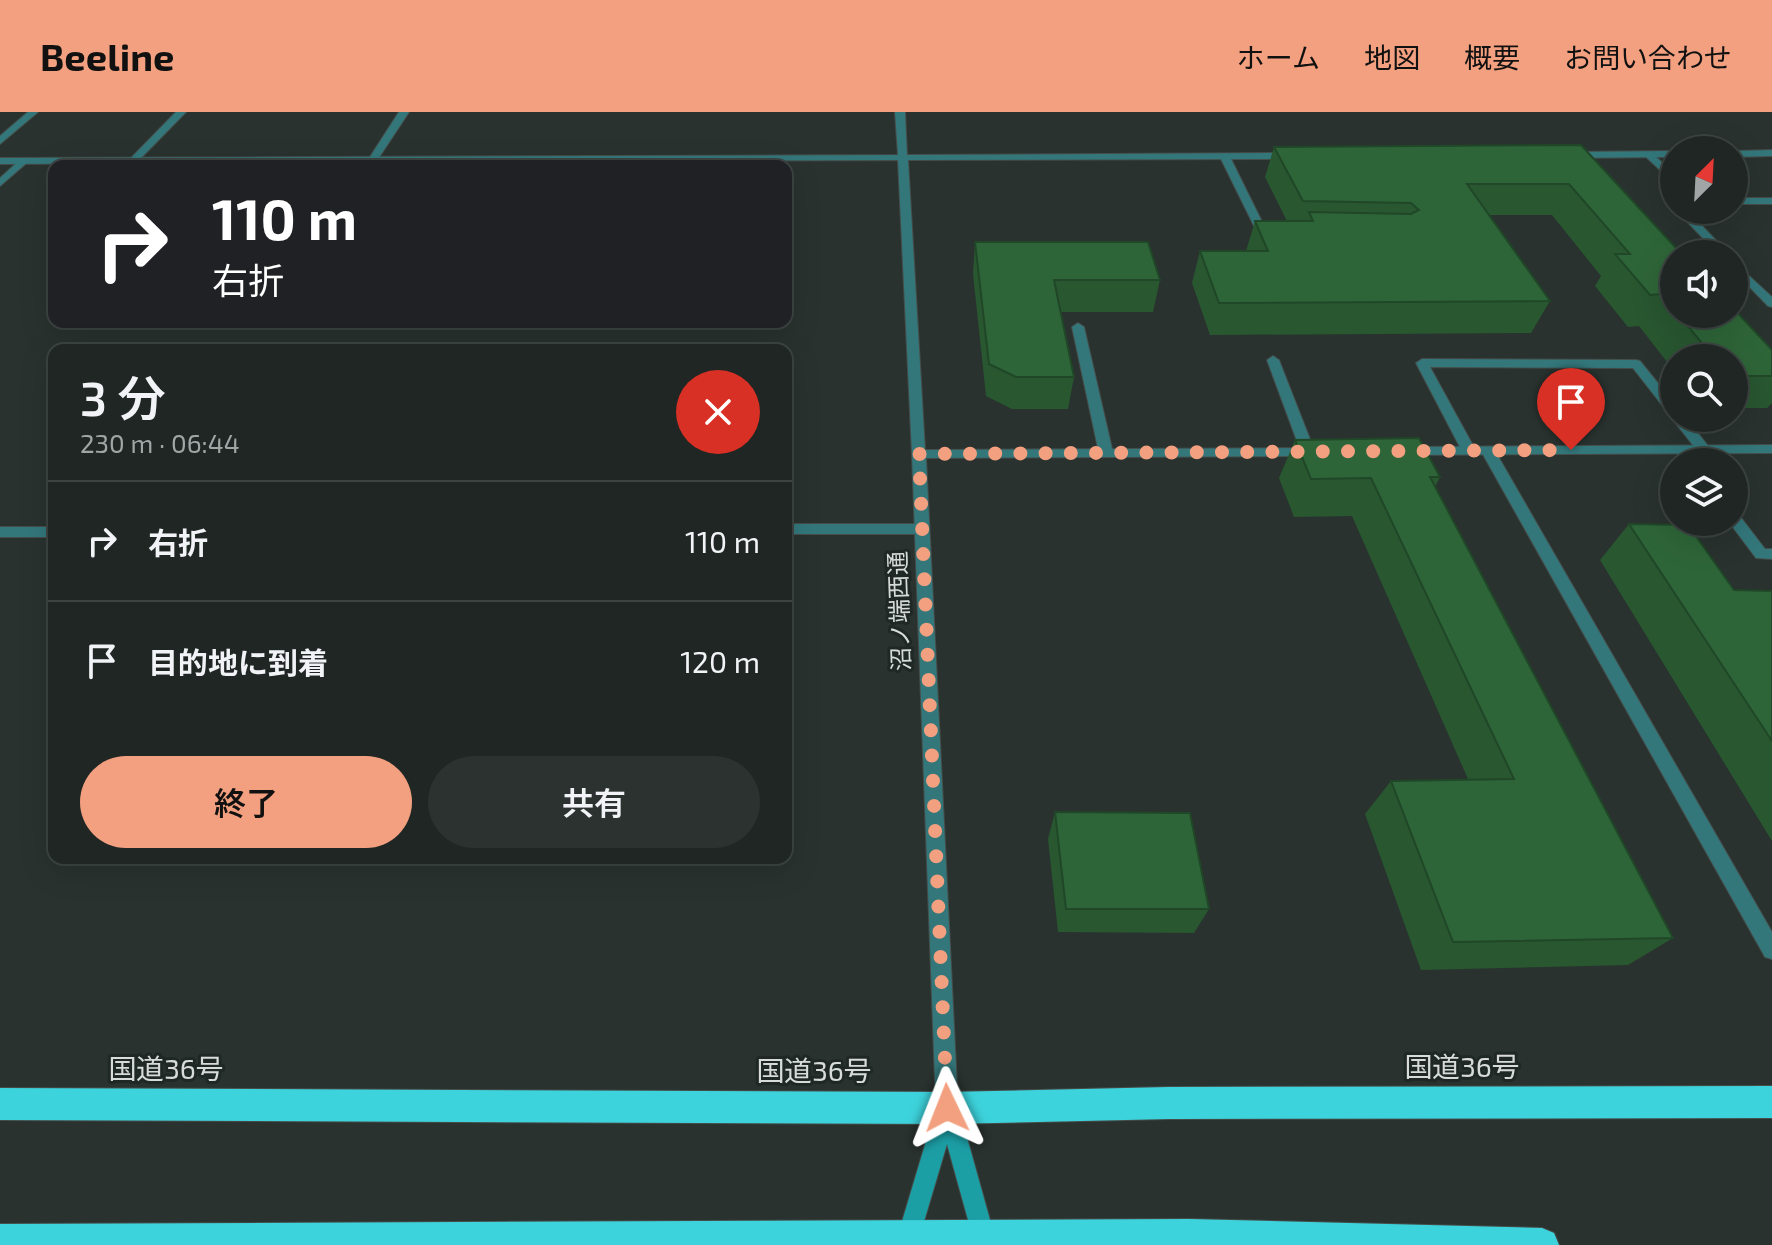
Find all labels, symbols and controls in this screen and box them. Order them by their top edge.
text: Beeline [40,33,174,79]
text: ホーム [1237,40,1320,74]
text: 地図 [1364,40,1420,74]
text: 概要 [1464,40,1520,74]
text: お問い合わせ [1564,40,1732,74]
north arrow [1660,136,1748,224]
map controls [1660,136,1748,536]
text: 110 m [212,184,357,251]
icon: right [80,192,184,296]
button: sound [1660,240,1748,328]
text: 右折 [212,258,284,301]
button: search [1660,344,1748,432]
text: 3 分 [80,368,166,426]
pin [1537,368,1605,450]
button: close [676,370,760,454]
icon: arrive [1549,380,1593,424]
text: 230 m · 06:44 [80,427,240,458]
button: layers [1660,448,1748,536]
icon: right [80,519,124,563]
text: 110 m [685,523,760,559]
text: 右折 [148,524,208,560]
street label: 沼ノ端西通 [882,551,915,672]
icon: arrive [80,639,124,683]
text: 120 m [680,643,760,679]
text: 目的地に到着 [148,644,328,680]
button: 終了 [80,756,412,848]
button: 共有 [428,756,760,848]
street label: 国道36号 [1404,1049,1520,1083]
street label: 国道36号 [108,1051,224,1085]
street label: 国道36号 [756,1053,872,1087]
position arrow [905,1066,989,1150]

